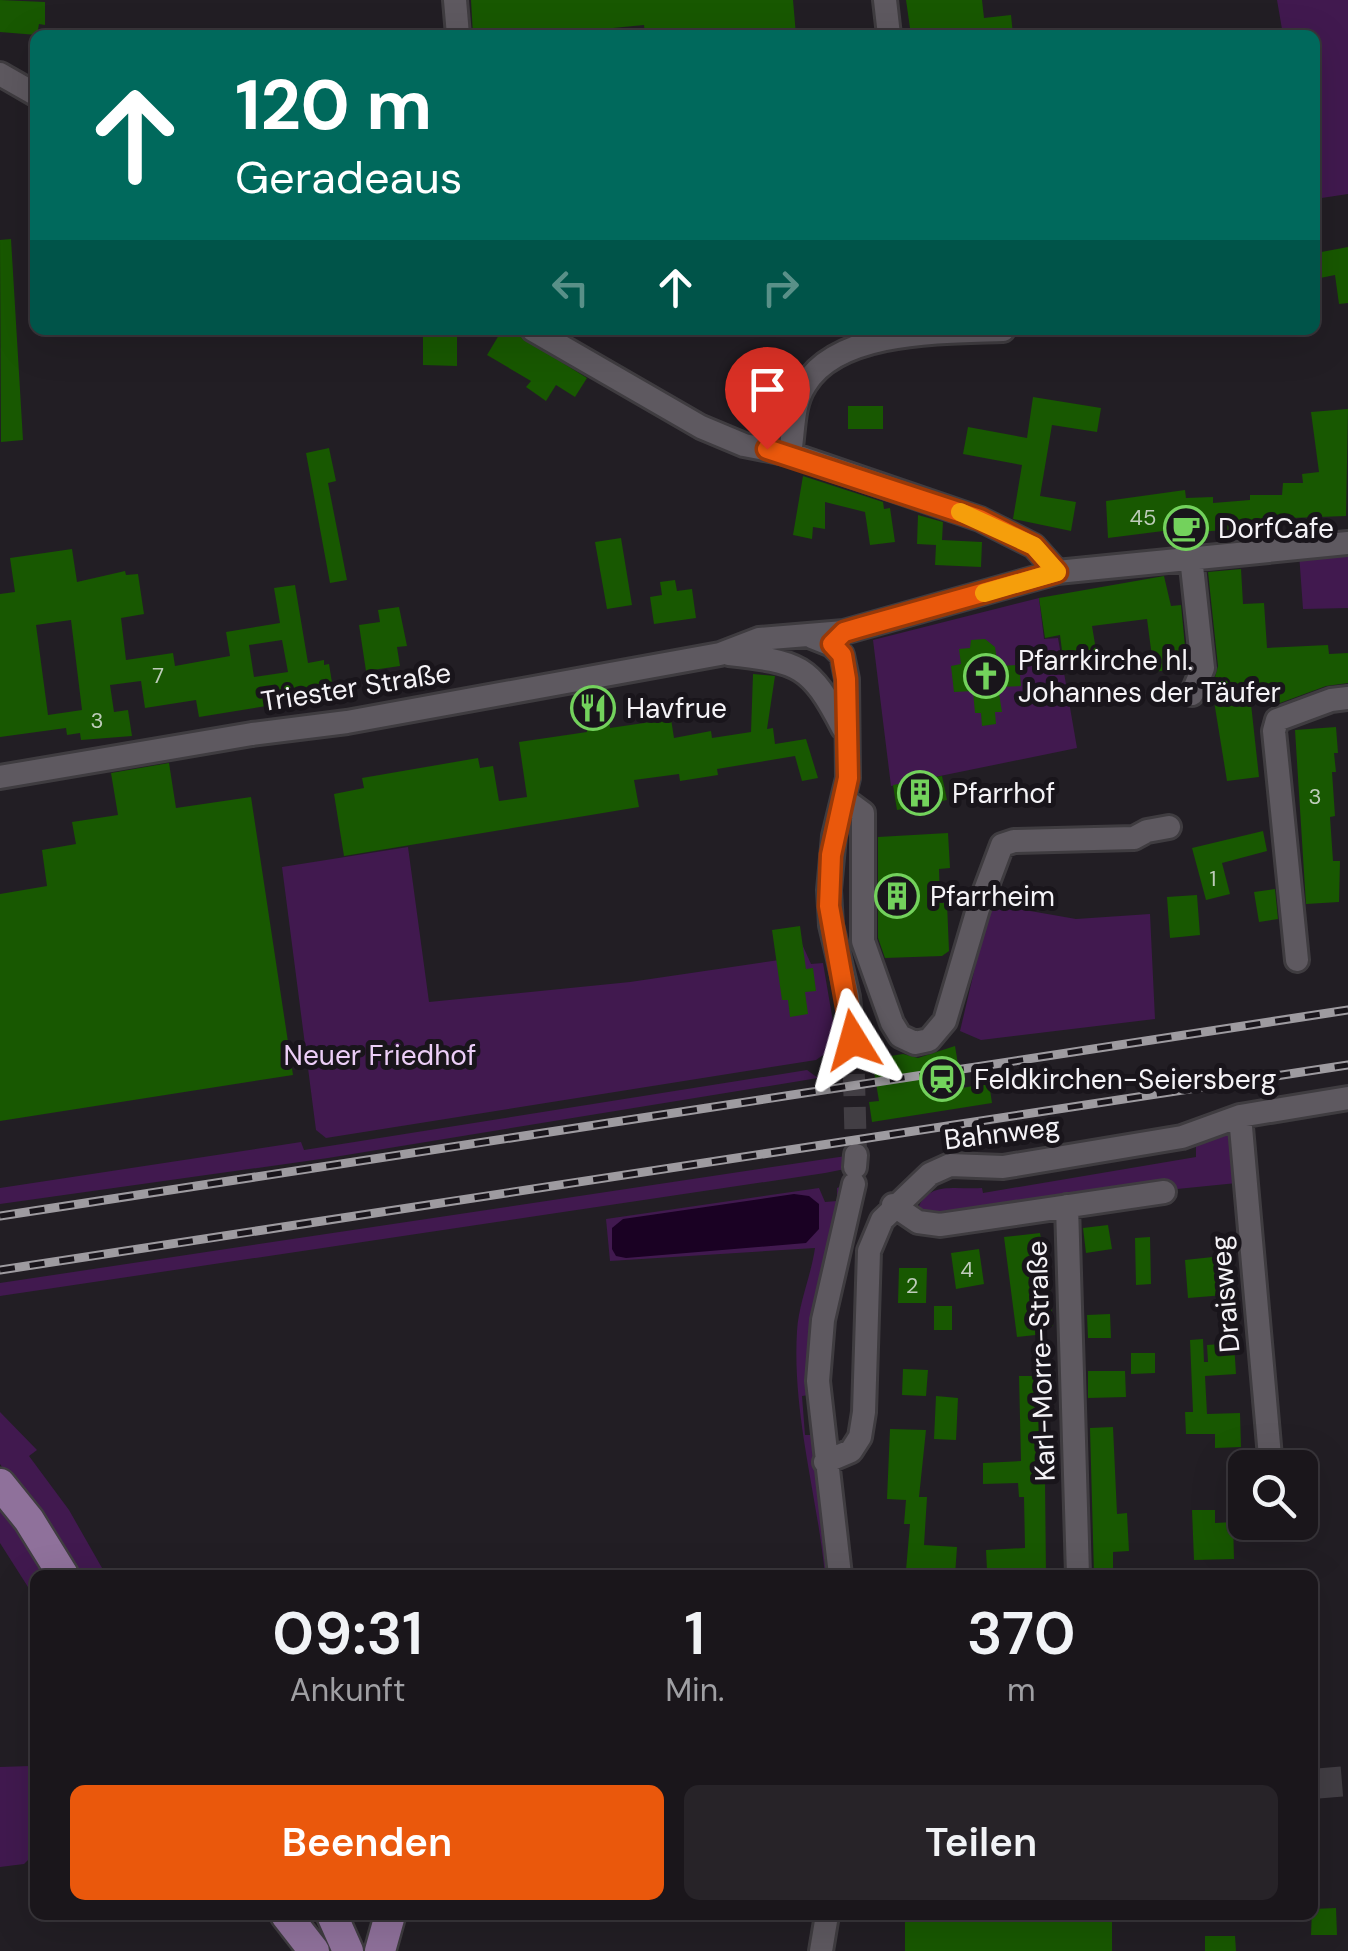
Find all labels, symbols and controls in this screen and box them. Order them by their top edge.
text: 120 m [235,60,432,151]
icon: ahead [70,70,200,200]
text: Geradeaus [235,148,462,207]
icon: left [543,260,598,315]
icon: ahead [648,260,703,315]
icon: right [753,260,808,315]
pin [725,347,810,450]
icon: arrive [740,362,795,417]
house number: 45 [1130,503,1156,532]
cafe icon: DorfCafe [1163,505,1209,551]
place label: DorfCafe [1218,510,1334,547]
place label: Pfarrkirche hl. Johannes der Täufer [1018,642,1281,711]
church icon: Pfarrkirche hl. Johannes der Täufer [963,653,1009,699]
street label: Triester Straße [258,654,454,720]
house number: 7 [152,661,164,690]
restaurant icon: Havfrue [570,685,616,731]
place label: Havfrue [626,690,727,727]
house number: 3 [90,706,104,735]
building icon: Pfarrhof [897,770,943,816]
place label: Pfarrhof [952,775,1055,812]
house number: 3 [1308,782,1322,811]
house number: 1 [1210,864,1216,893]
building icon: Pfarrheim [874,873,920,919]
place label: Pfarrheim [930,878,1055,915]
position arrow [801,988,905,1092]
park label: Neuer Friedhof [284,1037,476,1074]
station icon: Feldkirchen-Seiersberg [919,1056,965,1102]
place label: Feldkirchen-Seiersberg [974,1061,1276,1098]
street label: Bahnweg [942,1108,1062,1158]
street label: Draisweg [1201,1234,1249,1354]
street label: Karl-Morre-Straße [1018,1240,1064,1482]
house number: 4 [960,1255,974,1284]
house number: 2 [906,1271,918,1300]
map controls [1228,1450,1318,1540]
button: search [1228,1450,1318,1540]
text: 09:31 [272,1594,423,1673]
text: 1 [684,1594,705,1673]
text: 370 [967,1594,1076,1673]
text: Ankunft [290,1669,406,1711]
text: Min. [665,1669,724,1711]
text: m [1007,1669,1035,1711]
button: Beenden [70,1785,664,1900]
button: Teilen [684,1785,1278,1900]

